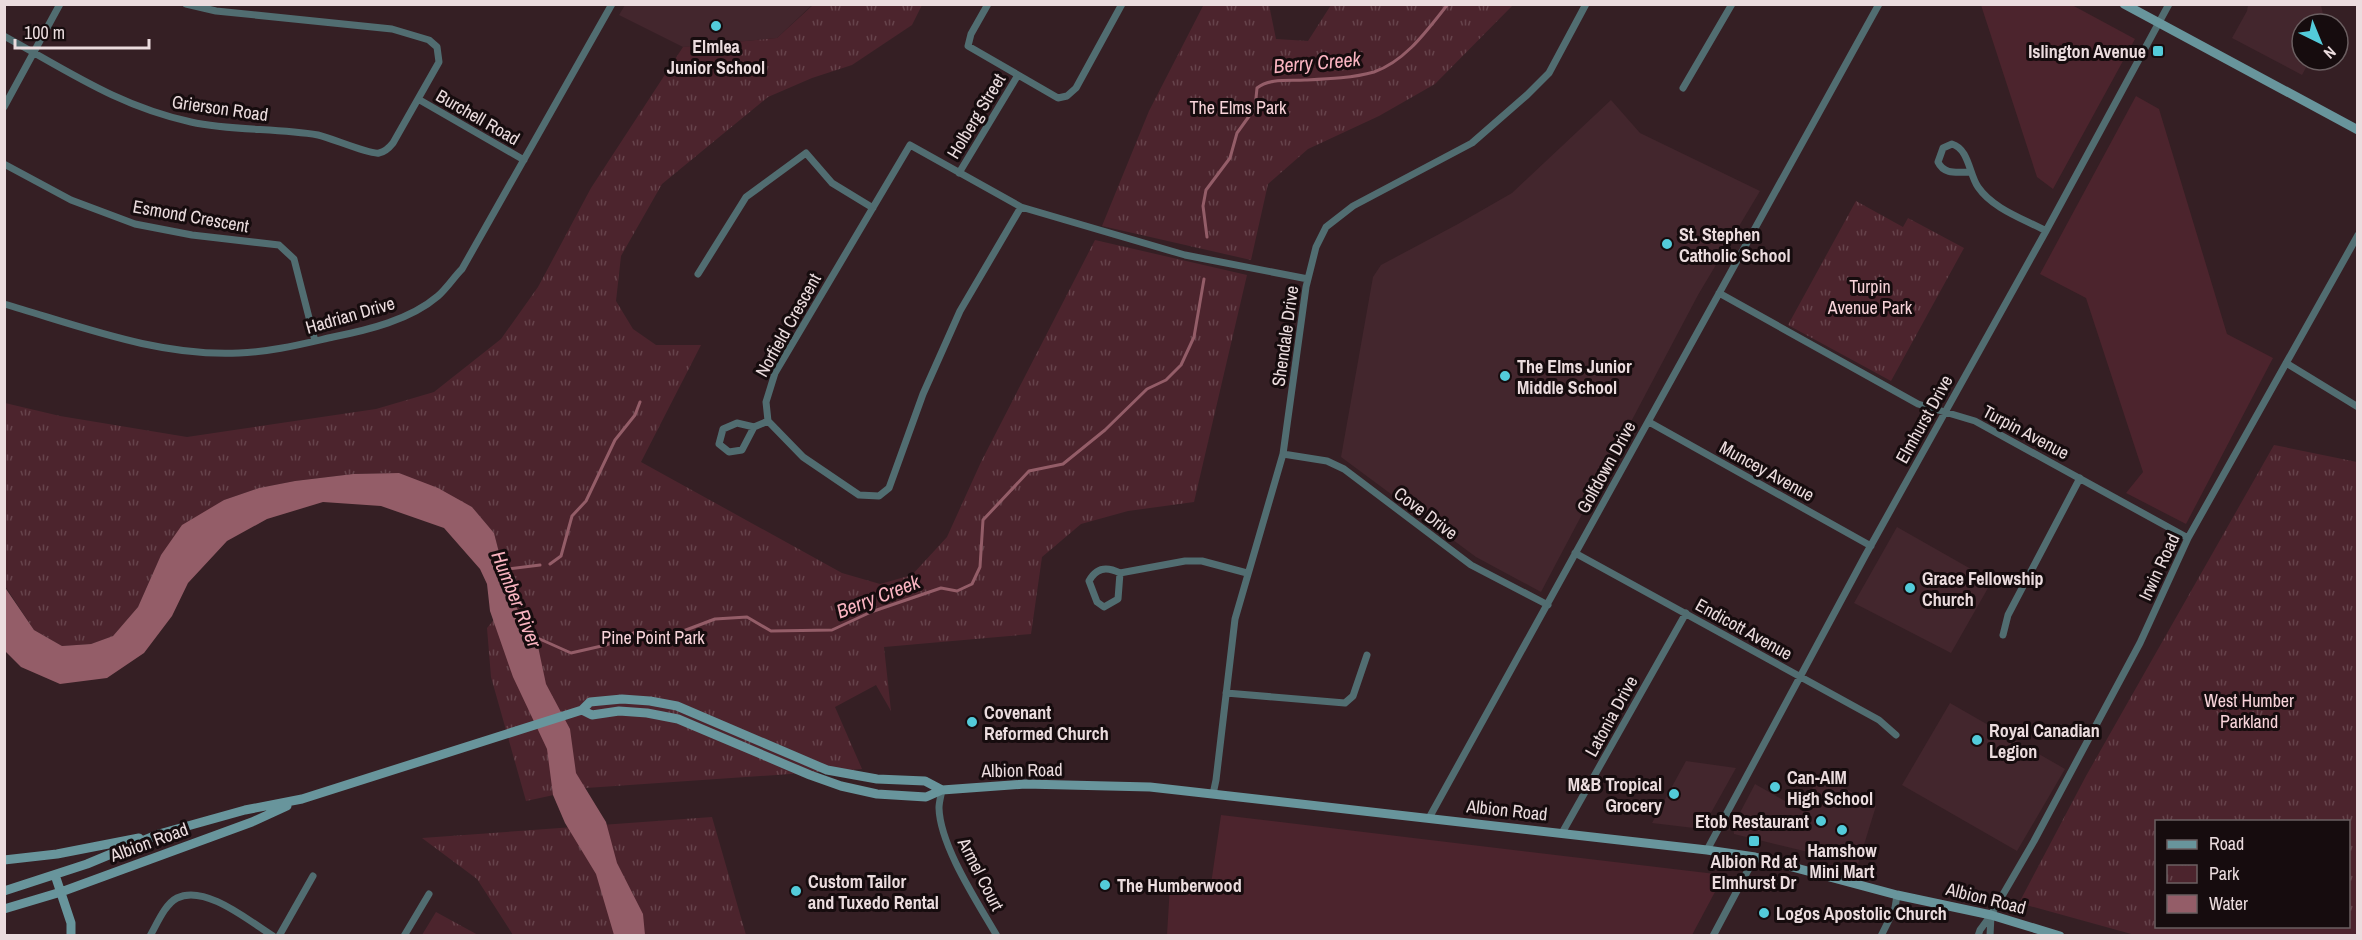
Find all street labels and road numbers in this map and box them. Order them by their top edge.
street label: Holberg Street [941,69,1011,163]
street label: Burchell Road [432,83,524,151]
street label: Grierson Road [170,89,270,127]
street label: Esmond Crescent [131,194,251,238]
street label: Norfield Crescent [749,269,827,381]
street label: Shendale Drive [1266,284,1304,388]
street label: Hadrian Drive [302,290,398,340]
street label: Elmhurst Drive [1889,370,1959,468]
street label: Turpin Avenue [1978,399,2074,465]
street label: Golfdown Drive [1570,416,1642,518]
street label: Muncey Avenue [1715,435,1819,507]
street label: Cove Drive [1389,481,1463,545]
street label: Irwin Road [2133,529,2185,605]
street label: Endicott Avenue [1691,592,1797,666]
street label: Latonia Drive [1579,671,1643,761]
street label: Albion Road [980,757,1063,783]
street label: Albion Road [1464,793,1549,827]
street label: Albion Road [106,816,191,868]
street label: Armel Court [952,832,1010,915]
street label: Albion Road [1943,876,2028,920]

